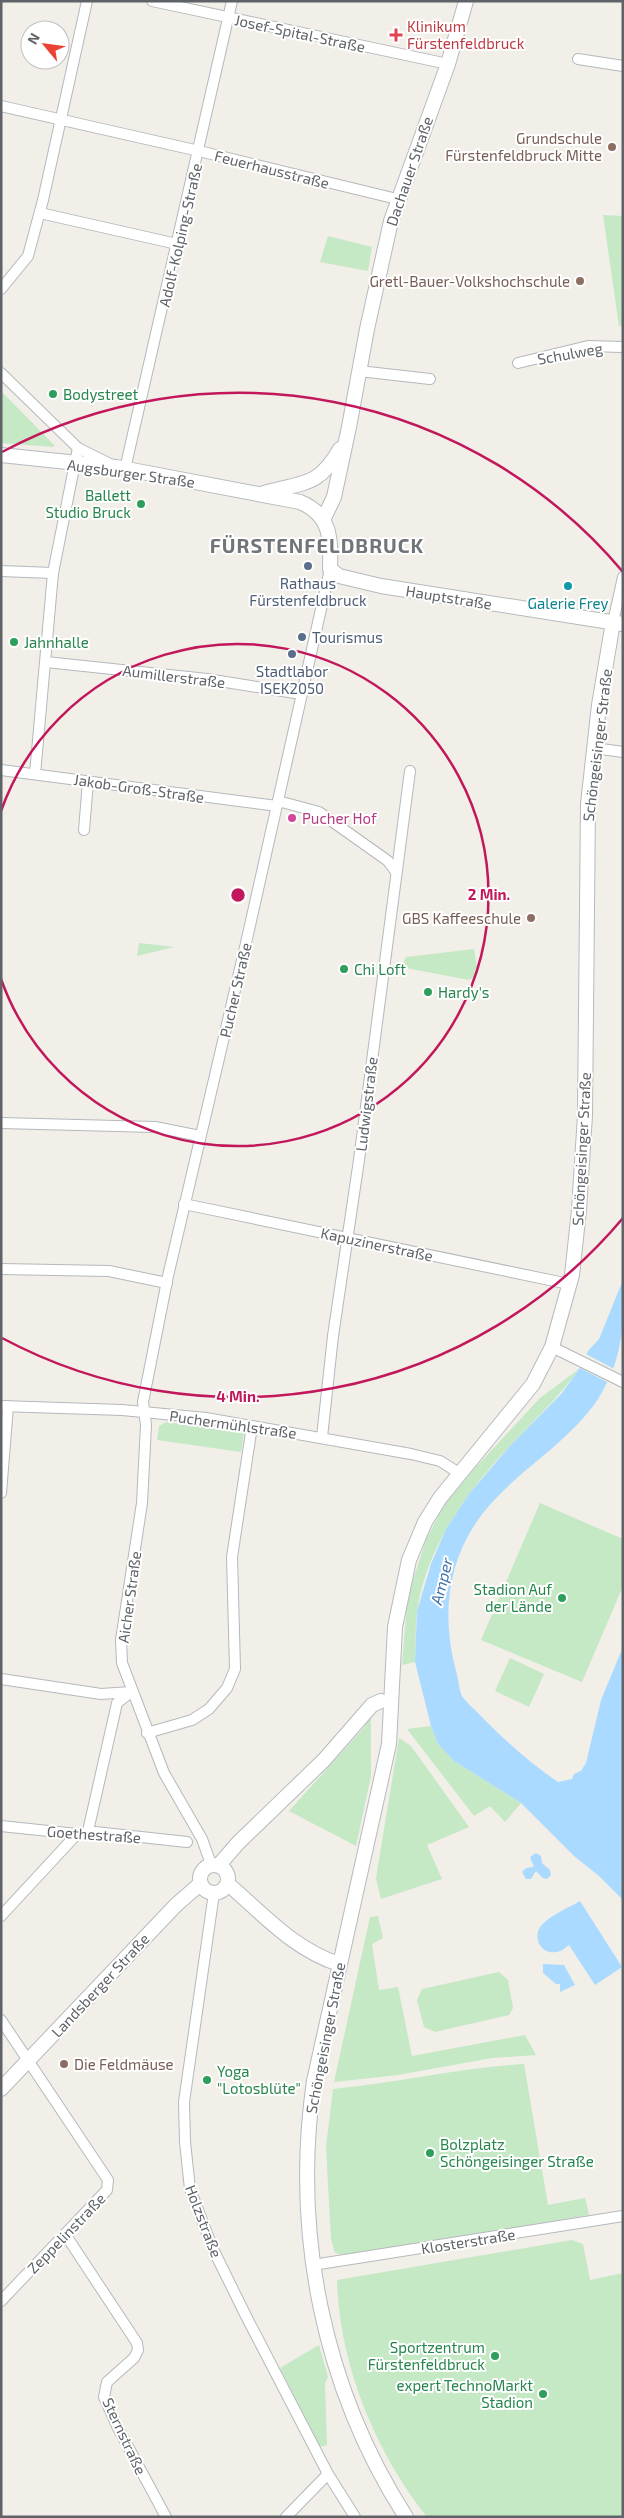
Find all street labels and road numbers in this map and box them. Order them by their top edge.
street label: Josef-Spital-Straße [233,10,367,56]
street label: Dachauer Straße [382,114,436,228]
street label: Feuerhausstraße [213,146,331,192]
street label: Adolf-Kolping-Straße [155,161,205,309]
street label: Schulweg [536,338,605,368]
street label: Augsburger Straße [66,455,196,491]
street label: Hauptstraße [405,581,493,613]
street label: Aumillerstraße [122,661,226,691]
street label: Schöngeisinger Straße [579,668,615,822]
street label: Jakob-Groß-Straße [73,770,205,806]
street label: Pucher Straße [215,941,255,1039]
street label: Ludwigstraße [351,1056,381,1152]
street label: Schöngeisinger Straße [568,1072,594,1226]
street label: Kapuzinerstraße [319,1223,435,1265]
street label: Puchermühlstraße [168,1406,298,1442]
street label: Aicher Straße [114,1550,144,1644]
street label: Goethestraße [46,1822,142,1846]
street label: Landsberger Straße [47,1929,153,2041]
street label: Schöngeisinger Straße [301,1961,349,2115]
street label: Holzstraße [182,2182,226,2260]
street label: Zeppelinstraße [23,2189,109,2277]
street label: Klosterstraße [420,2225,516,2257]
street label: Sternstraße [99,2395,151,2477]

